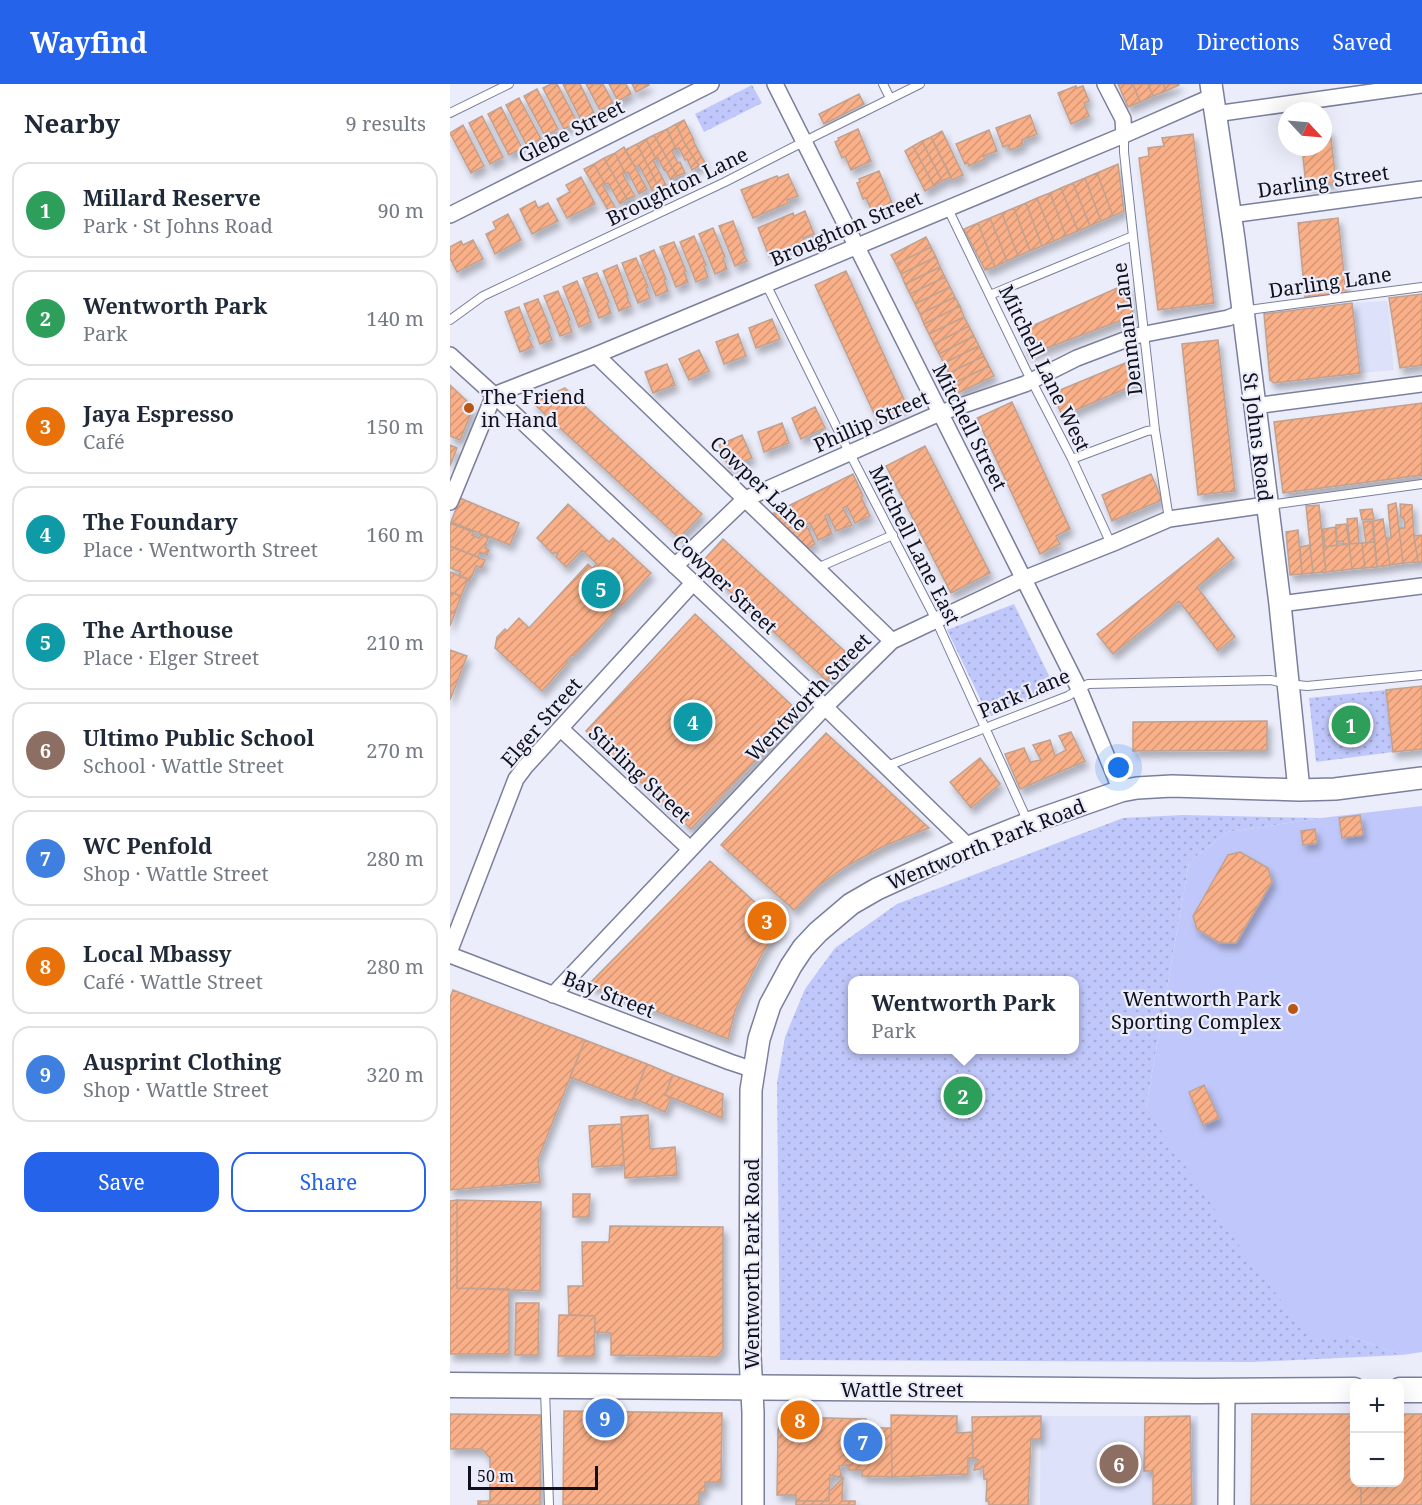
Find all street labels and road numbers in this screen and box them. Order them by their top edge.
street label: Glebe Street [514,93,628,169]
street label: Broughton Lane [602,140,752,232]
street label: Darling Street [1256,158,1390,204]
street label: Broughton Street [766,184,926,272]
street label: Darling Lane [1267,260,1393,304]
street label: Denman Lane [1105,261,1149,397]
street label: Mitchell Lane West [993,280,1097,456]
street label: Mitchell Street [926,359,1014,495]
street label: St Johns Road [1237,371,1279,503]
street label: Phillip Street [809,384,933,458]
street label: Cowper Lane [704,430,814,536]
street label: Mitchell Lane East [863,461,967,629]
street label: Cowper Street [667,528,783,640]
street label: Wentworth Street [739,627,877,767]
street label: Park Lane [974,662,1074,724]
street label: Elger Street [495,671,587,773]
street label: Stirling Street [583,719,697,829]
street label: Wentworth Park Road [883,792,1089,896]
street label: Bay Street [559,964,659,1024]
street label: Wentworth Park Road [738,1158,765,1370]
street label: Wattle Street [841,1376,963,1403]

